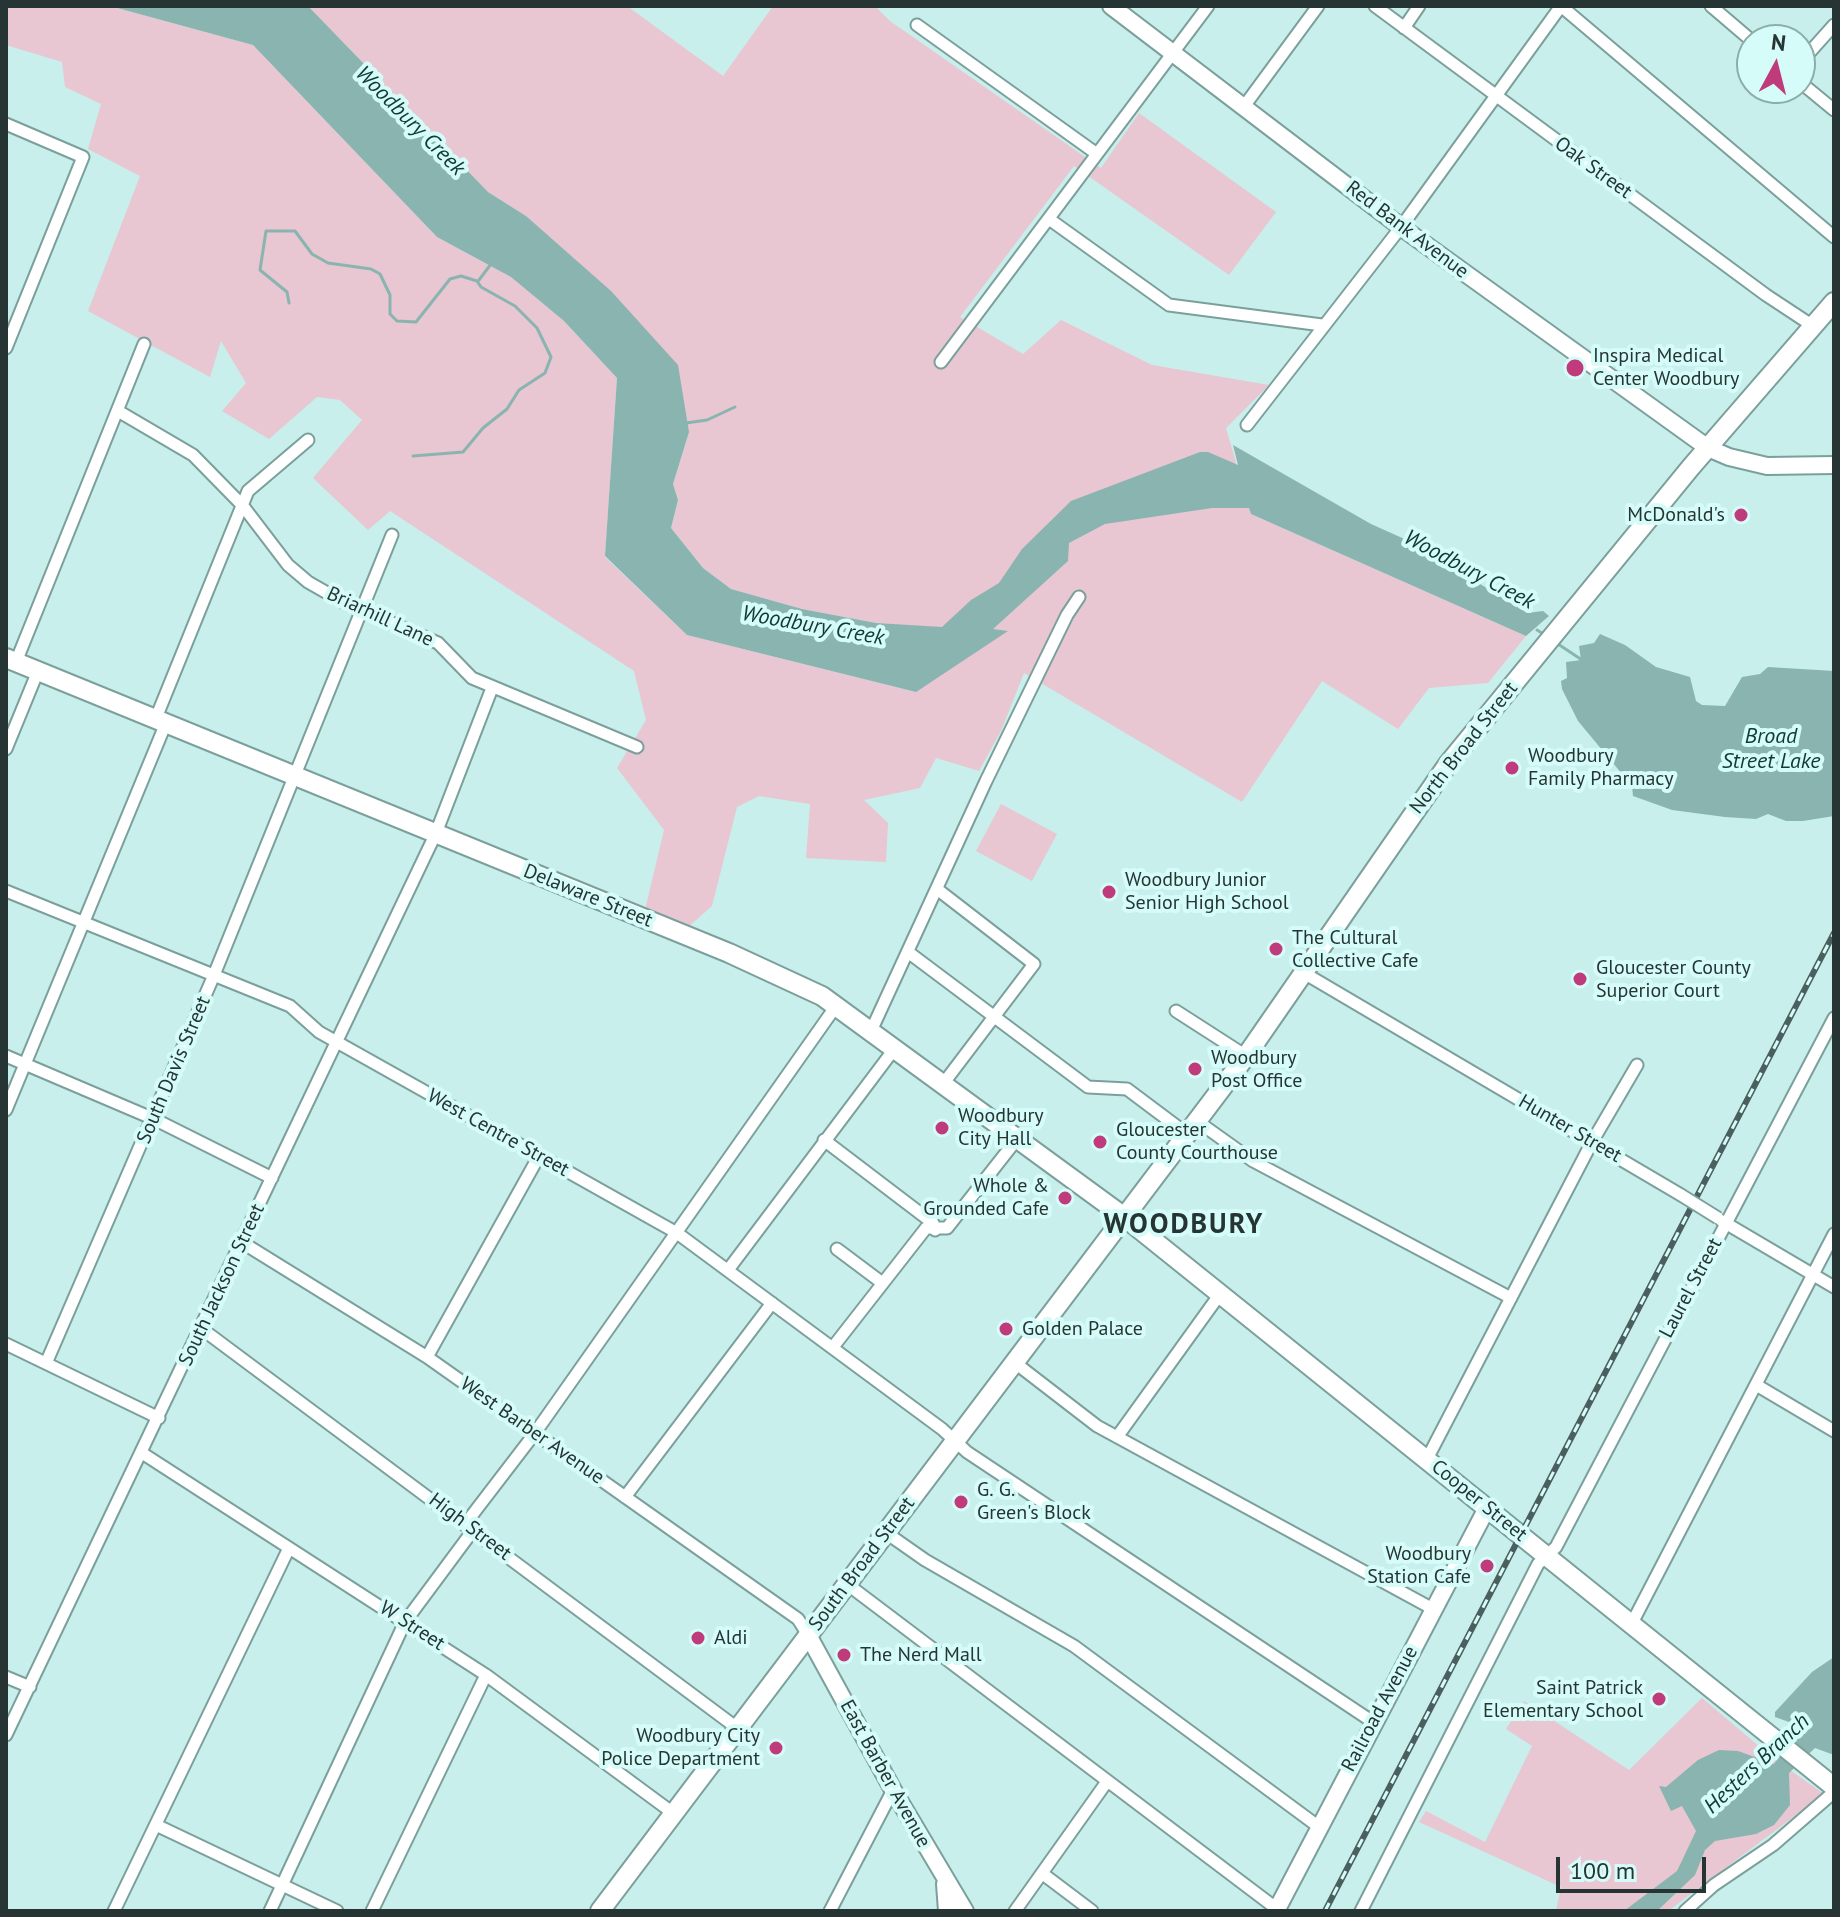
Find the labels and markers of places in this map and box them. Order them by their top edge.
place label: Inspira Medical Center Woodbury [1593,344,1739,391]
marker: Inspira Medical Center Woodbury [1564,357,1586,379]
place label: McDonald's [1627,503,1725,527]
marker: McDonald's [1732,506,1750,524]
place label: Woodbury Family Pharmacy [1528,744,1673,791]
marker: Woodbury Family Pharmacy [1503,759,1521,777]
place label: Woodbury Junior Senior High School [1125,868,1289,915]
marker: Woodbury Junior Senior High School [1100,883,1118,901]
place label: The Cultural Collective Cafe [1292,926,1418,973]
marker: The Cultural Collective Cafe [1267,940,1285,958]
place label: Gloucester County Superior Court [1596,956,1751,1003]
marker: Gloucester County Superior Court [1571,970,1589,988]
place label: Woodbury Post Office [1211,1046,1302,1093]
marker: Woodbury Post Office [1186,1060,1204,1078]
place label: Woodbury City Hall [958,1104,1044,1151]
place label: Gloucester County Courthouse [1116,1118,1278,1165]
marker: Woodbury City Hall [933,1119,951,1137]
marker: Gloucester County Courthouse [1091,1133,1109,1151]
place label: Whole & Grounded Cafe [923,1174,1049,1221]
marker: Whole & Grounded Cafe [1056,1189,1074,1207]
place label: Golden Palace [1022,1317,1143,1341]
marker: Golden Palace [997,1320,1015,1338]
place label: G. G. Green's Block [977,1478,1091,1525]
marker: G. G. Green's Block [952,1493,970,1511]
place label: Woodbury Station Cafe [1367,1542,1471,1589]
marker: Woodbury Station Cafe [1478,1557,1496,1575]
place label: Aldi [714,1626,748,1650]
marker: Aldi [689,1629,707,1647]
place label: The Nerd Mall [860,1643,981,1667]
marker: The Nerd Mall [835,1646,853,1664]
place label: Saint Patrick Elementary School [1483,1676,1643,1723]
marker: Saint Patrick Elementary School [1650,1690,1668,1708]
place label: Woodbury City Police Department [601,1724,760,1771]
marker: Woodbury City Police Department [767,1739,785,1757]

